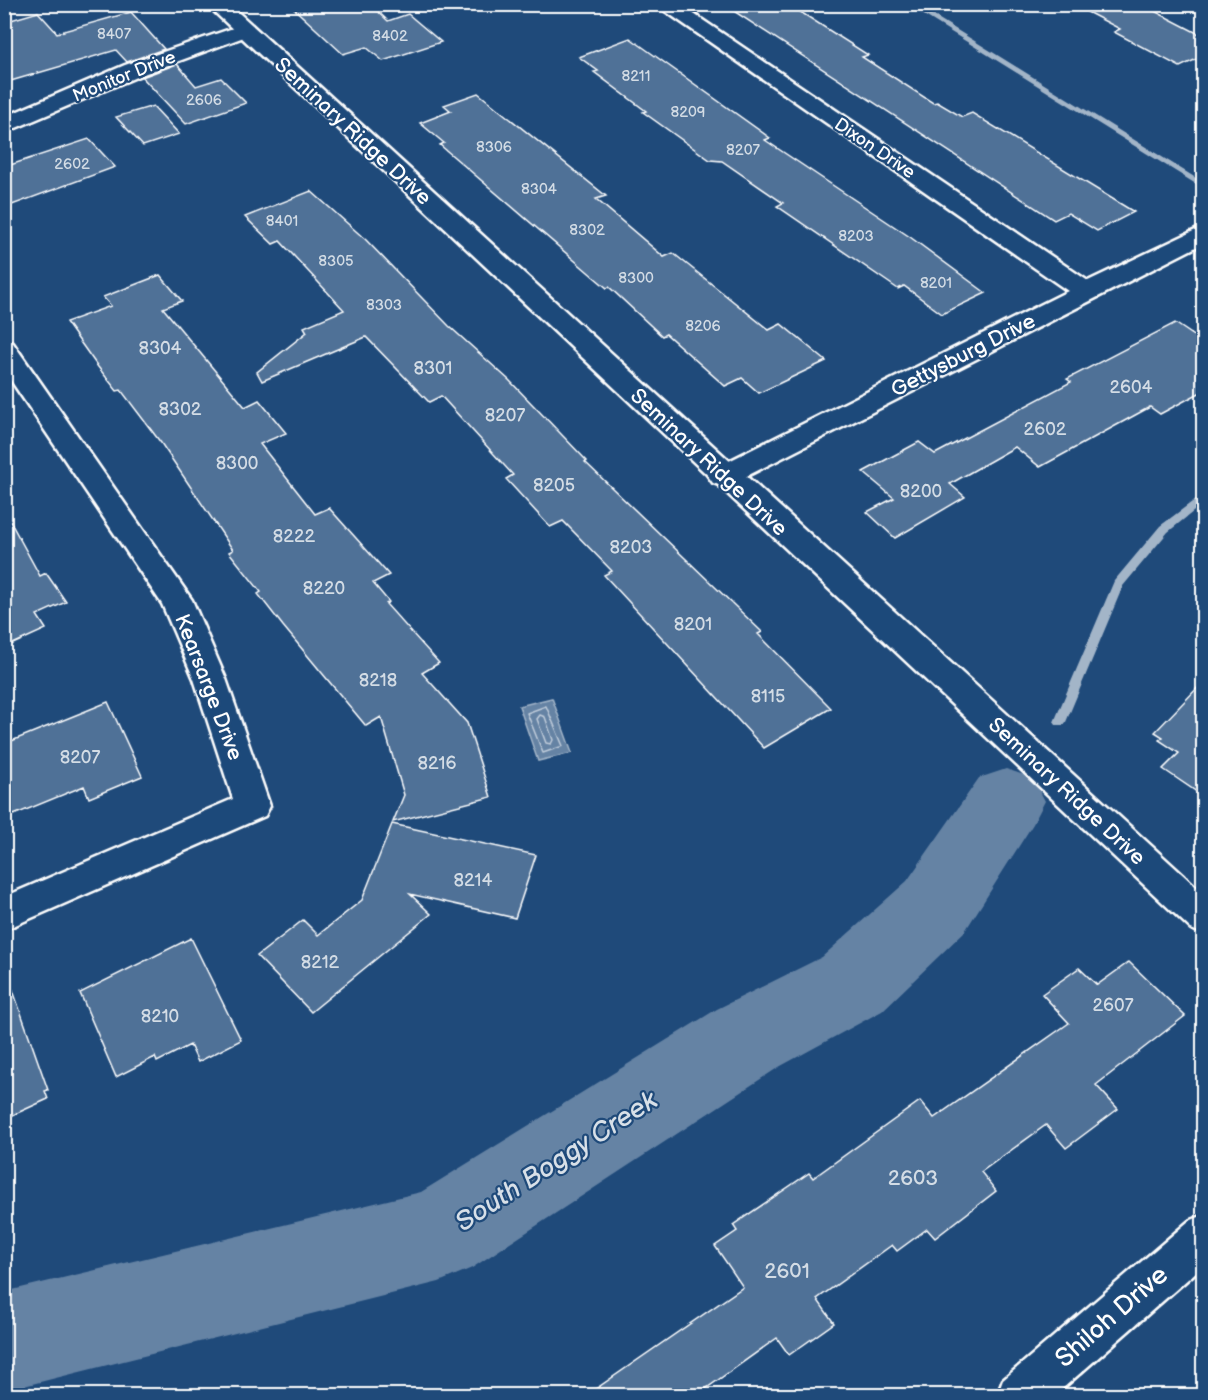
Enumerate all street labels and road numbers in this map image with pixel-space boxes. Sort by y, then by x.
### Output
street label: Monitor Drive [70,46,179,107]
street label: Seminary Ridge Drive [269,52,436,210]
street label: Dixon Drive [830,114,919,183]
street label: Gettysburg Drive [887,308,1039,403]
street label: Seminary Ridge Drive [625,383,792,541]
street label: Kearsarge Drive [169,611,248,764]
street label: Seminary Ridge Drive [983,712,1150,870]
street label: Shiloh Drive [1049,1260,1175,1374]

